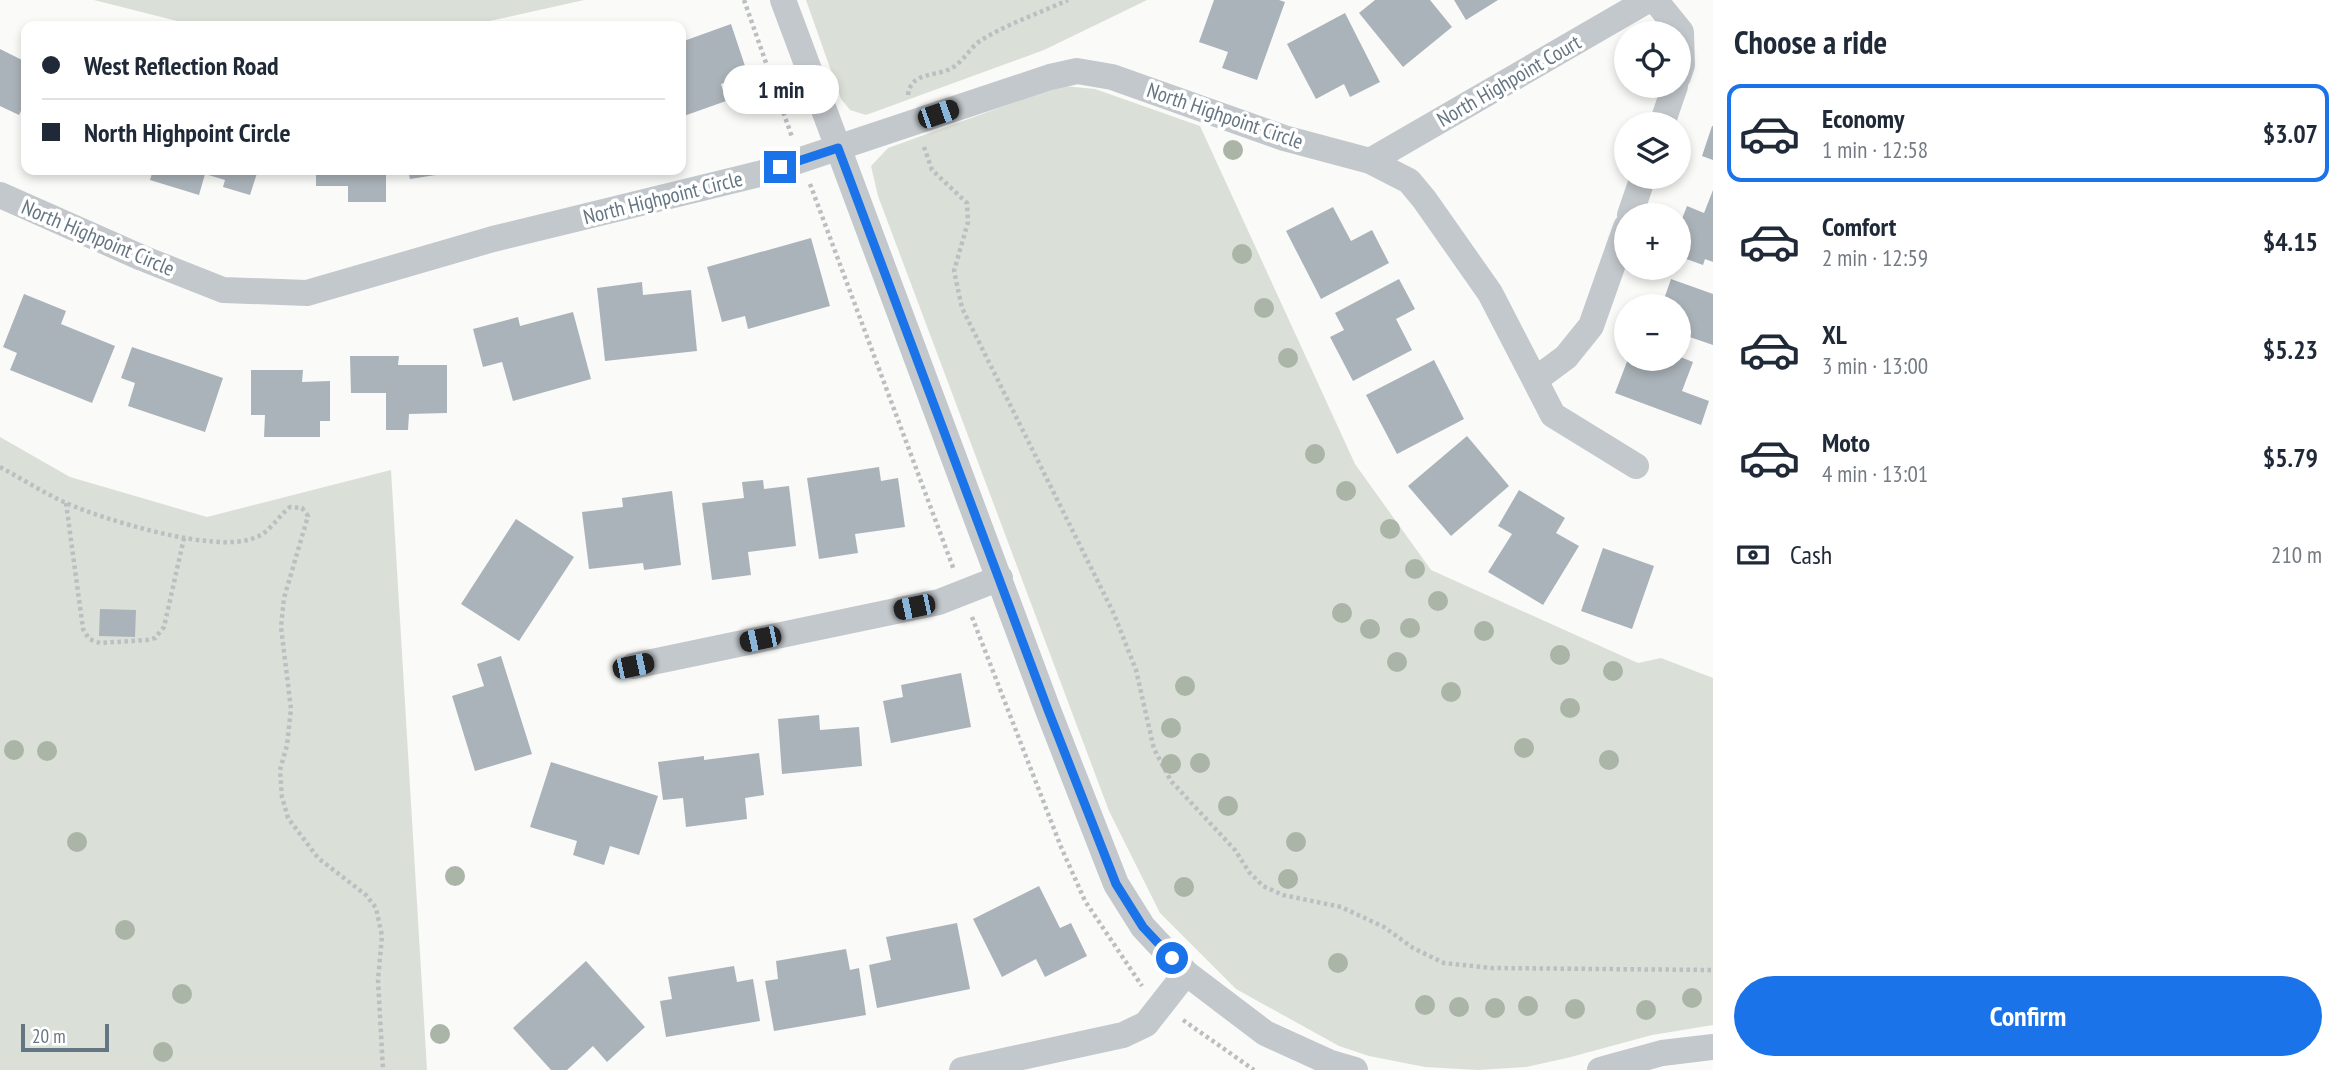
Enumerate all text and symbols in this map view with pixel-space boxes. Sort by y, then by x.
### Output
map controls [1614,21,1691,371]
button: locate [1614,21,1691,98]
text: Choose a ride [1734,21,1887,63]
street label: North Highpoint Court [1432,28,1586,133]
text: West Reflection Road [84,49,279,82]
callout: 1 min [722,66,838,114]
text: 1 min [758,75,804,104]
street label: North Highpoint Circle [1144,76,1307,155]
car [915,97,962,131]
icon: car [1738,102,1801,165]
text: Economy [1822,102,1904,135]
button: layers [1614,112,1691,189]
text: North Highpoint Circle [84,116,291,149]
text: $3.07 [2263,117,2318,150]
text: 1 min · 12:58 [1822,135,1928,164]
route end [764,151,796,183]
street label: North Highpoint Circle [580,165,745,230]
street label: North Highpoint Circle [18,193,179,282]
button: + [1614,203,1691,280]
icon: car [1738,210,1801,273]
text: Comfort [1822,210,1896,243]
text: $4.15 [2263,225,2318,258]
text: 2 min · 12:59 [1822,243,1928,272]
button: − [1614,294,1691,371]
icon: car [1738,318,1801,381]
text: XL [1822,318,1847,351]
text: $5.23 [2263,333,2318,366]
text: 3 min · 13:00 [1822,351,1928,380]
icon: car [1738,426,1801,489]
text: Moto [1822,426,1870,459]
text: $5.79 [2263,441,2318,474]
text: 4 min · 13:01 [1822,459,1928,488]
icon: cash [1734,536,1772,574]
text: Cash [1790,538,1832,571]
text: 210 m [2271,540,2322,569]
car [892,592,937,622]
car [738,624,783,654]
car [611,651,656,681]
route start [1156,942,1188,974]
button: Confirm [1734,976,2322,1056]
scale bar [21,1021,108,1053]
text: 20 m [32,1024,66,1048]

